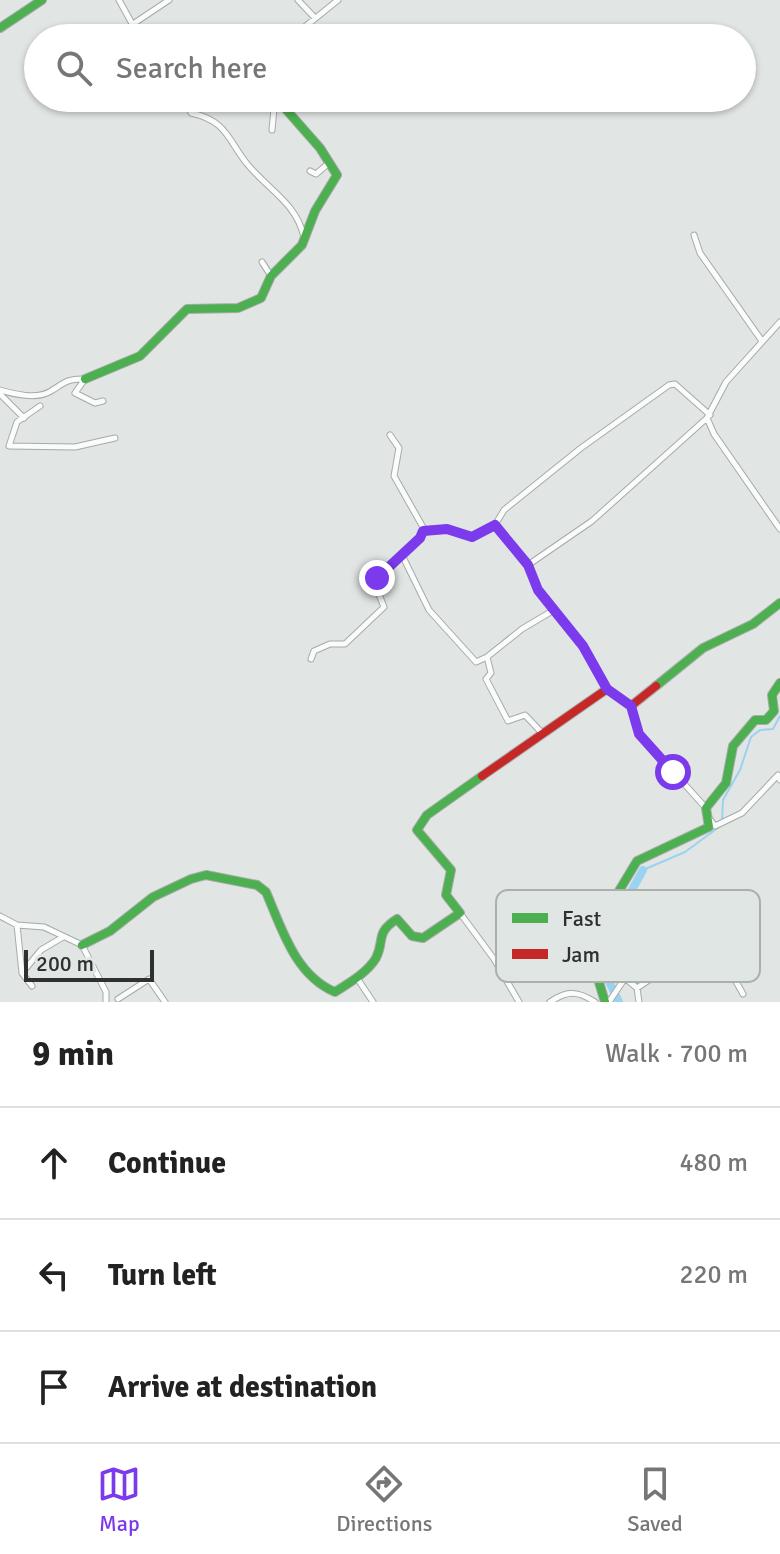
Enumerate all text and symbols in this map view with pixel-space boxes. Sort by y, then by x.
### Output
search box [24,24,756,112]
icon: search [52,46,96,90]
text: Search here [116,50,267,87]
route end [359,560,395,596]
route start [655,754,691,790]
legend [496,890,760,982]
text: Fast [562,905,602,932]
text: Jam [562,941,600,968]
scale bar [24,946,154,982]
text: 200 m [36,950,94,977]
text: 9 min [32,1033,114,1075]
text: Walk · 700 m [605,1038,748,1070]
icon: ahead [32,1141,76,1185]
text: Continue [108,1145,226,1182]
text: 480 m [679,1147,748,1179]
icon: left [32,1253,76,1297]
text: Turn left [108,1257,217,1294]
text: 220 m [679,1259,748,1291]
icon: arrive [32,1365,76,1409]
text: Arrive at destination [108,1369,377,1406]
tab: Map [97,1462,141,1537]
tab: Directions [336,1462,432,1537]
tab: Saved [627,1462,683,1537]

